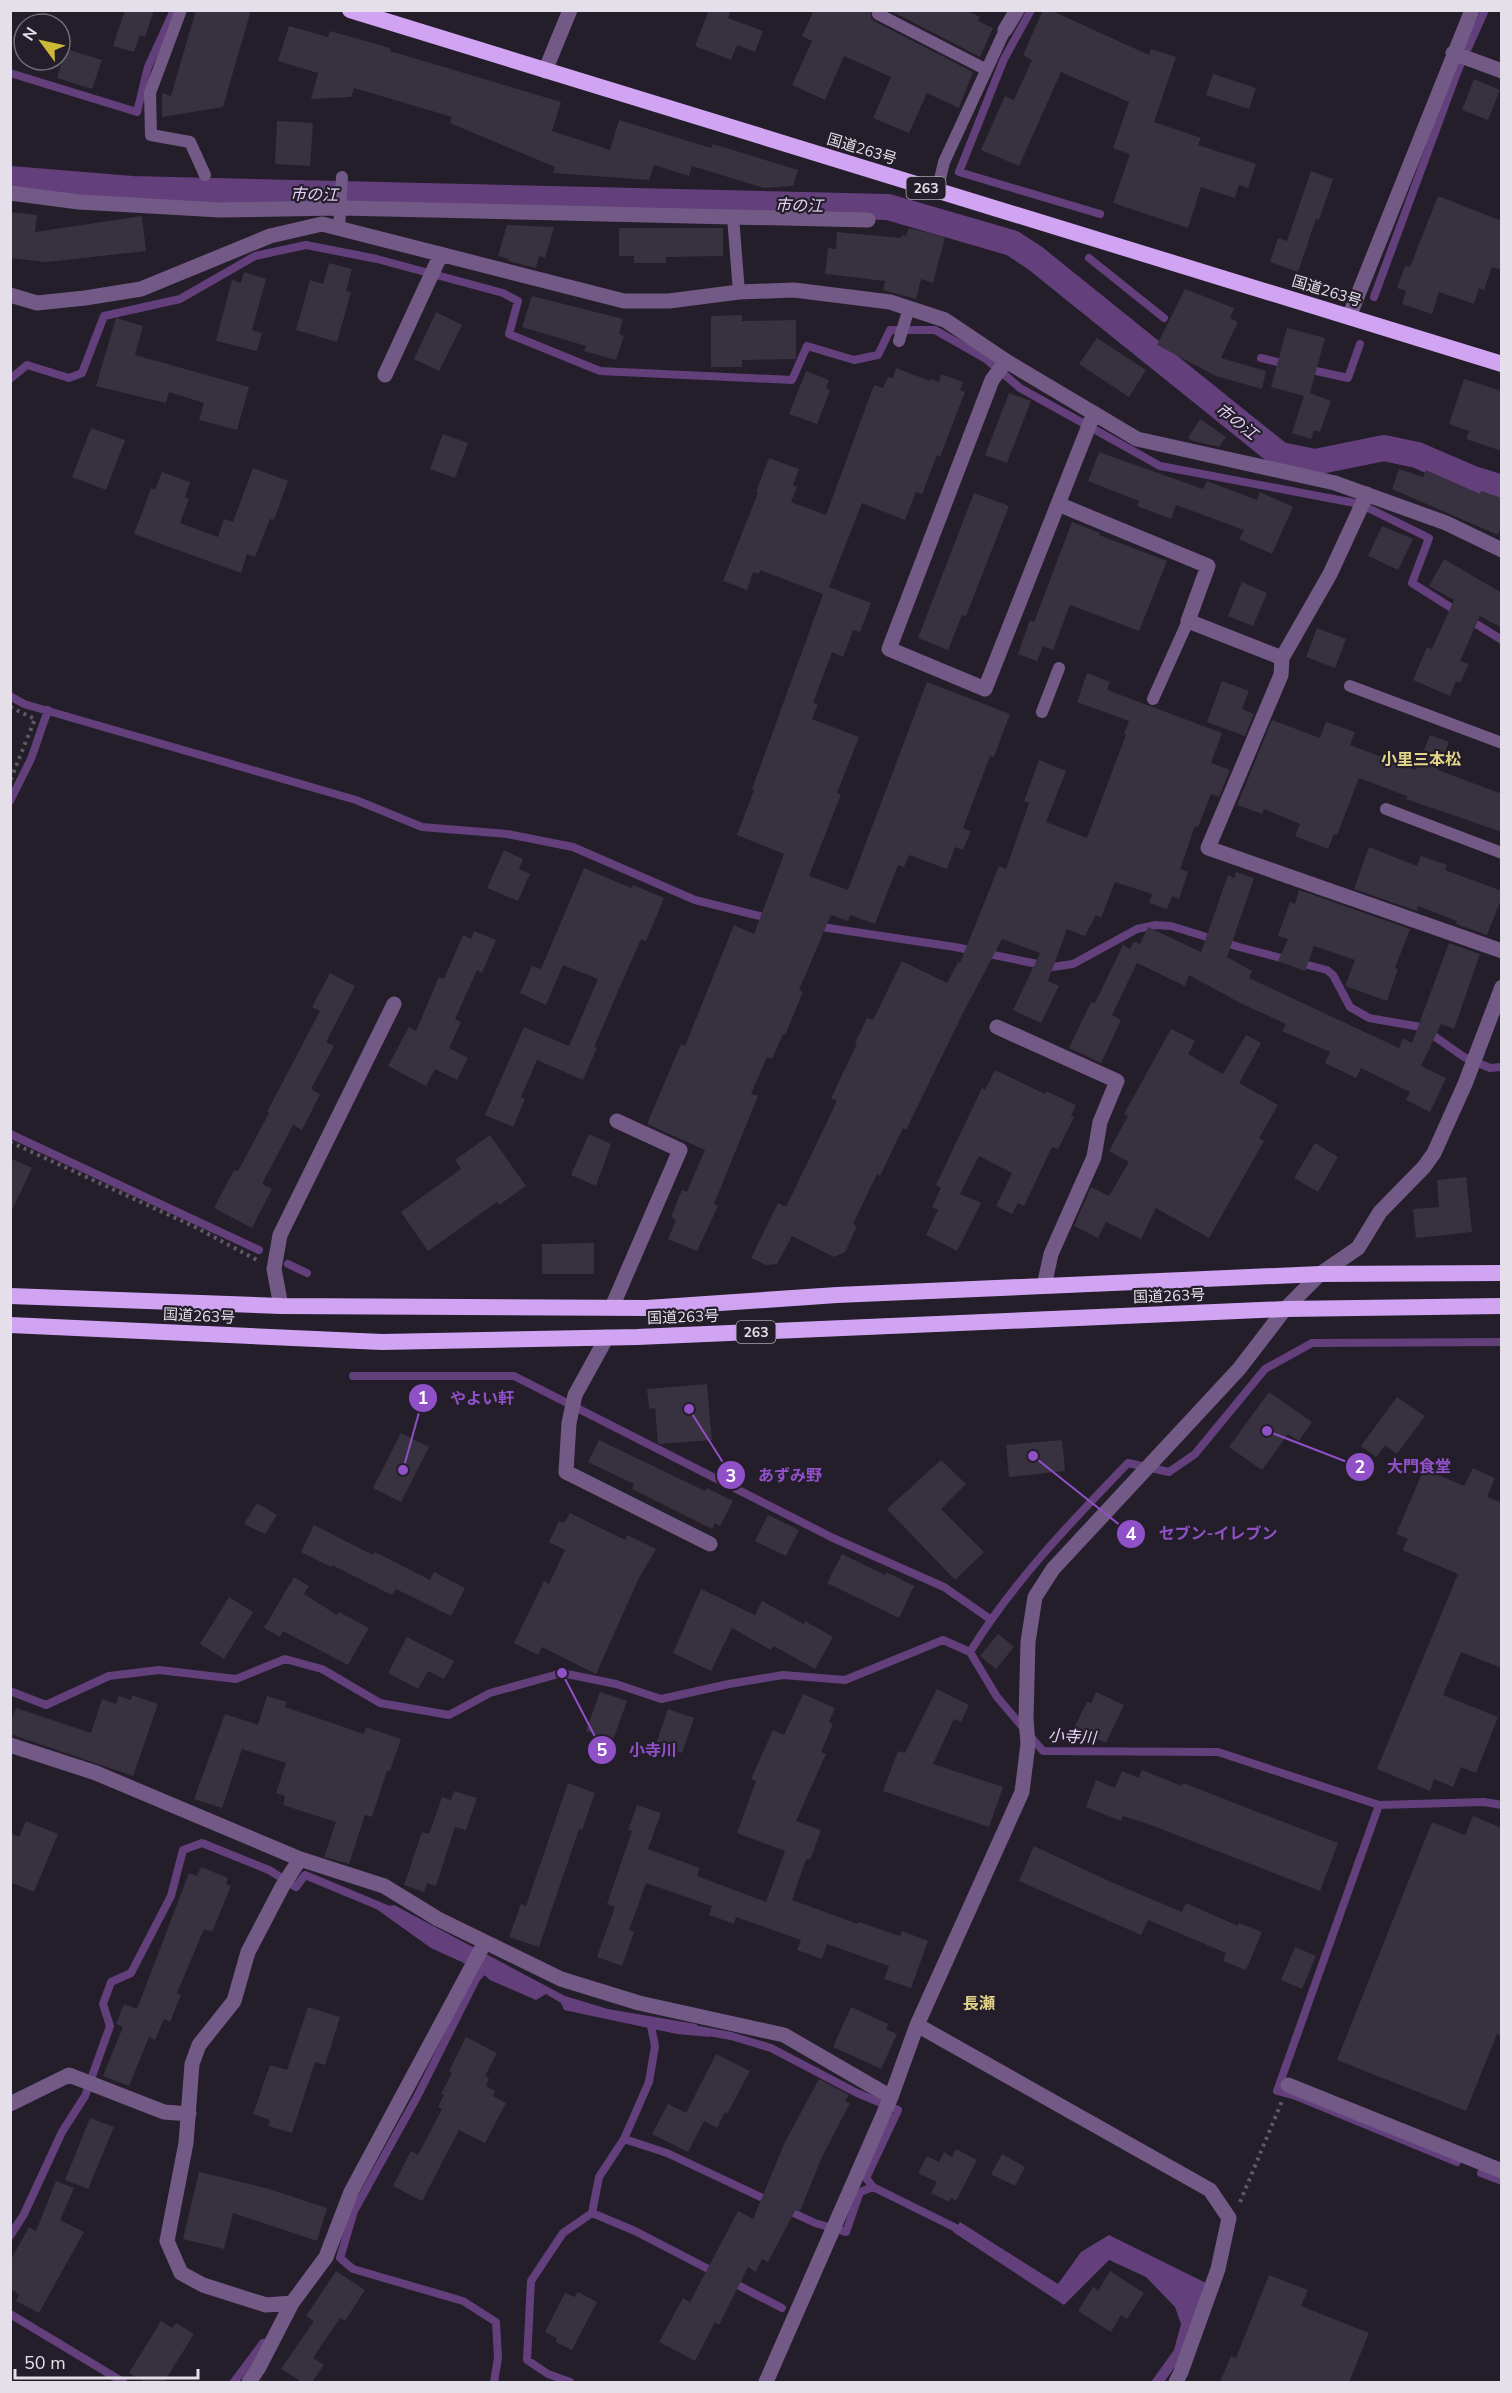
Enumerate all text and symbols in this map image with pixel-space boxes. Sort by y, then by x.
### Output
north arrow [12,12,72,72]
text: N [18,23,43,45]
street label: 国道263号 [825,129,899,169]
road number: 263 [906,177,946,199]
water label: 市の江 [290,184,340,206]
water label: 市の江 [775,195,825,217]
street label: 国道263号 [1290,271,1364,311]
water label: 市の江 [1211,398,1264,446]
district label: 小里三本松 [1381,749,1461,771]
street label: 国道263号 [1133,1285,1205,1307]
street label: 国道263号 [163,1304,235,1328]
street label: 国道263号 [647,1306,719,1328]
road number: 263 [736,1321,776,1343]
callout: やよい軒 [408,1381,526,1415]
text: 1 [418,1386,428,1410]
text: やよい軒 [450,1388,514,1410]
callout: 大門食堂 [1345,1450,1463,1484]
text: 2 [1355,1455,1365,1479]
text: 大門食堂 [1387,1456,1451,1478]
callout: あずみ野 [716,1458,834,1492]
text: 3 [726,1464,736,1488]
text: あずみ野 [758,1465,822,1487]
callout: セブン-イレブン [1116,1517,1289,1551]
text: 4 [1126,1522,1137,1546]
text: セブン-イレブン [1159,1523,1277,1545]
water label: 小寺川 [1047,1725,1098,1749]
callout: 小寺川 [587,1733,689,1767]
text: 5 [597,1738,608,1762]
text: 小寺川 [629,1740,677,1762]
district label: 長瀬 [963,1993,995,2015]
scale bar [15,2342,198,2380]
text: 50 m [24,2351,66,2375]

